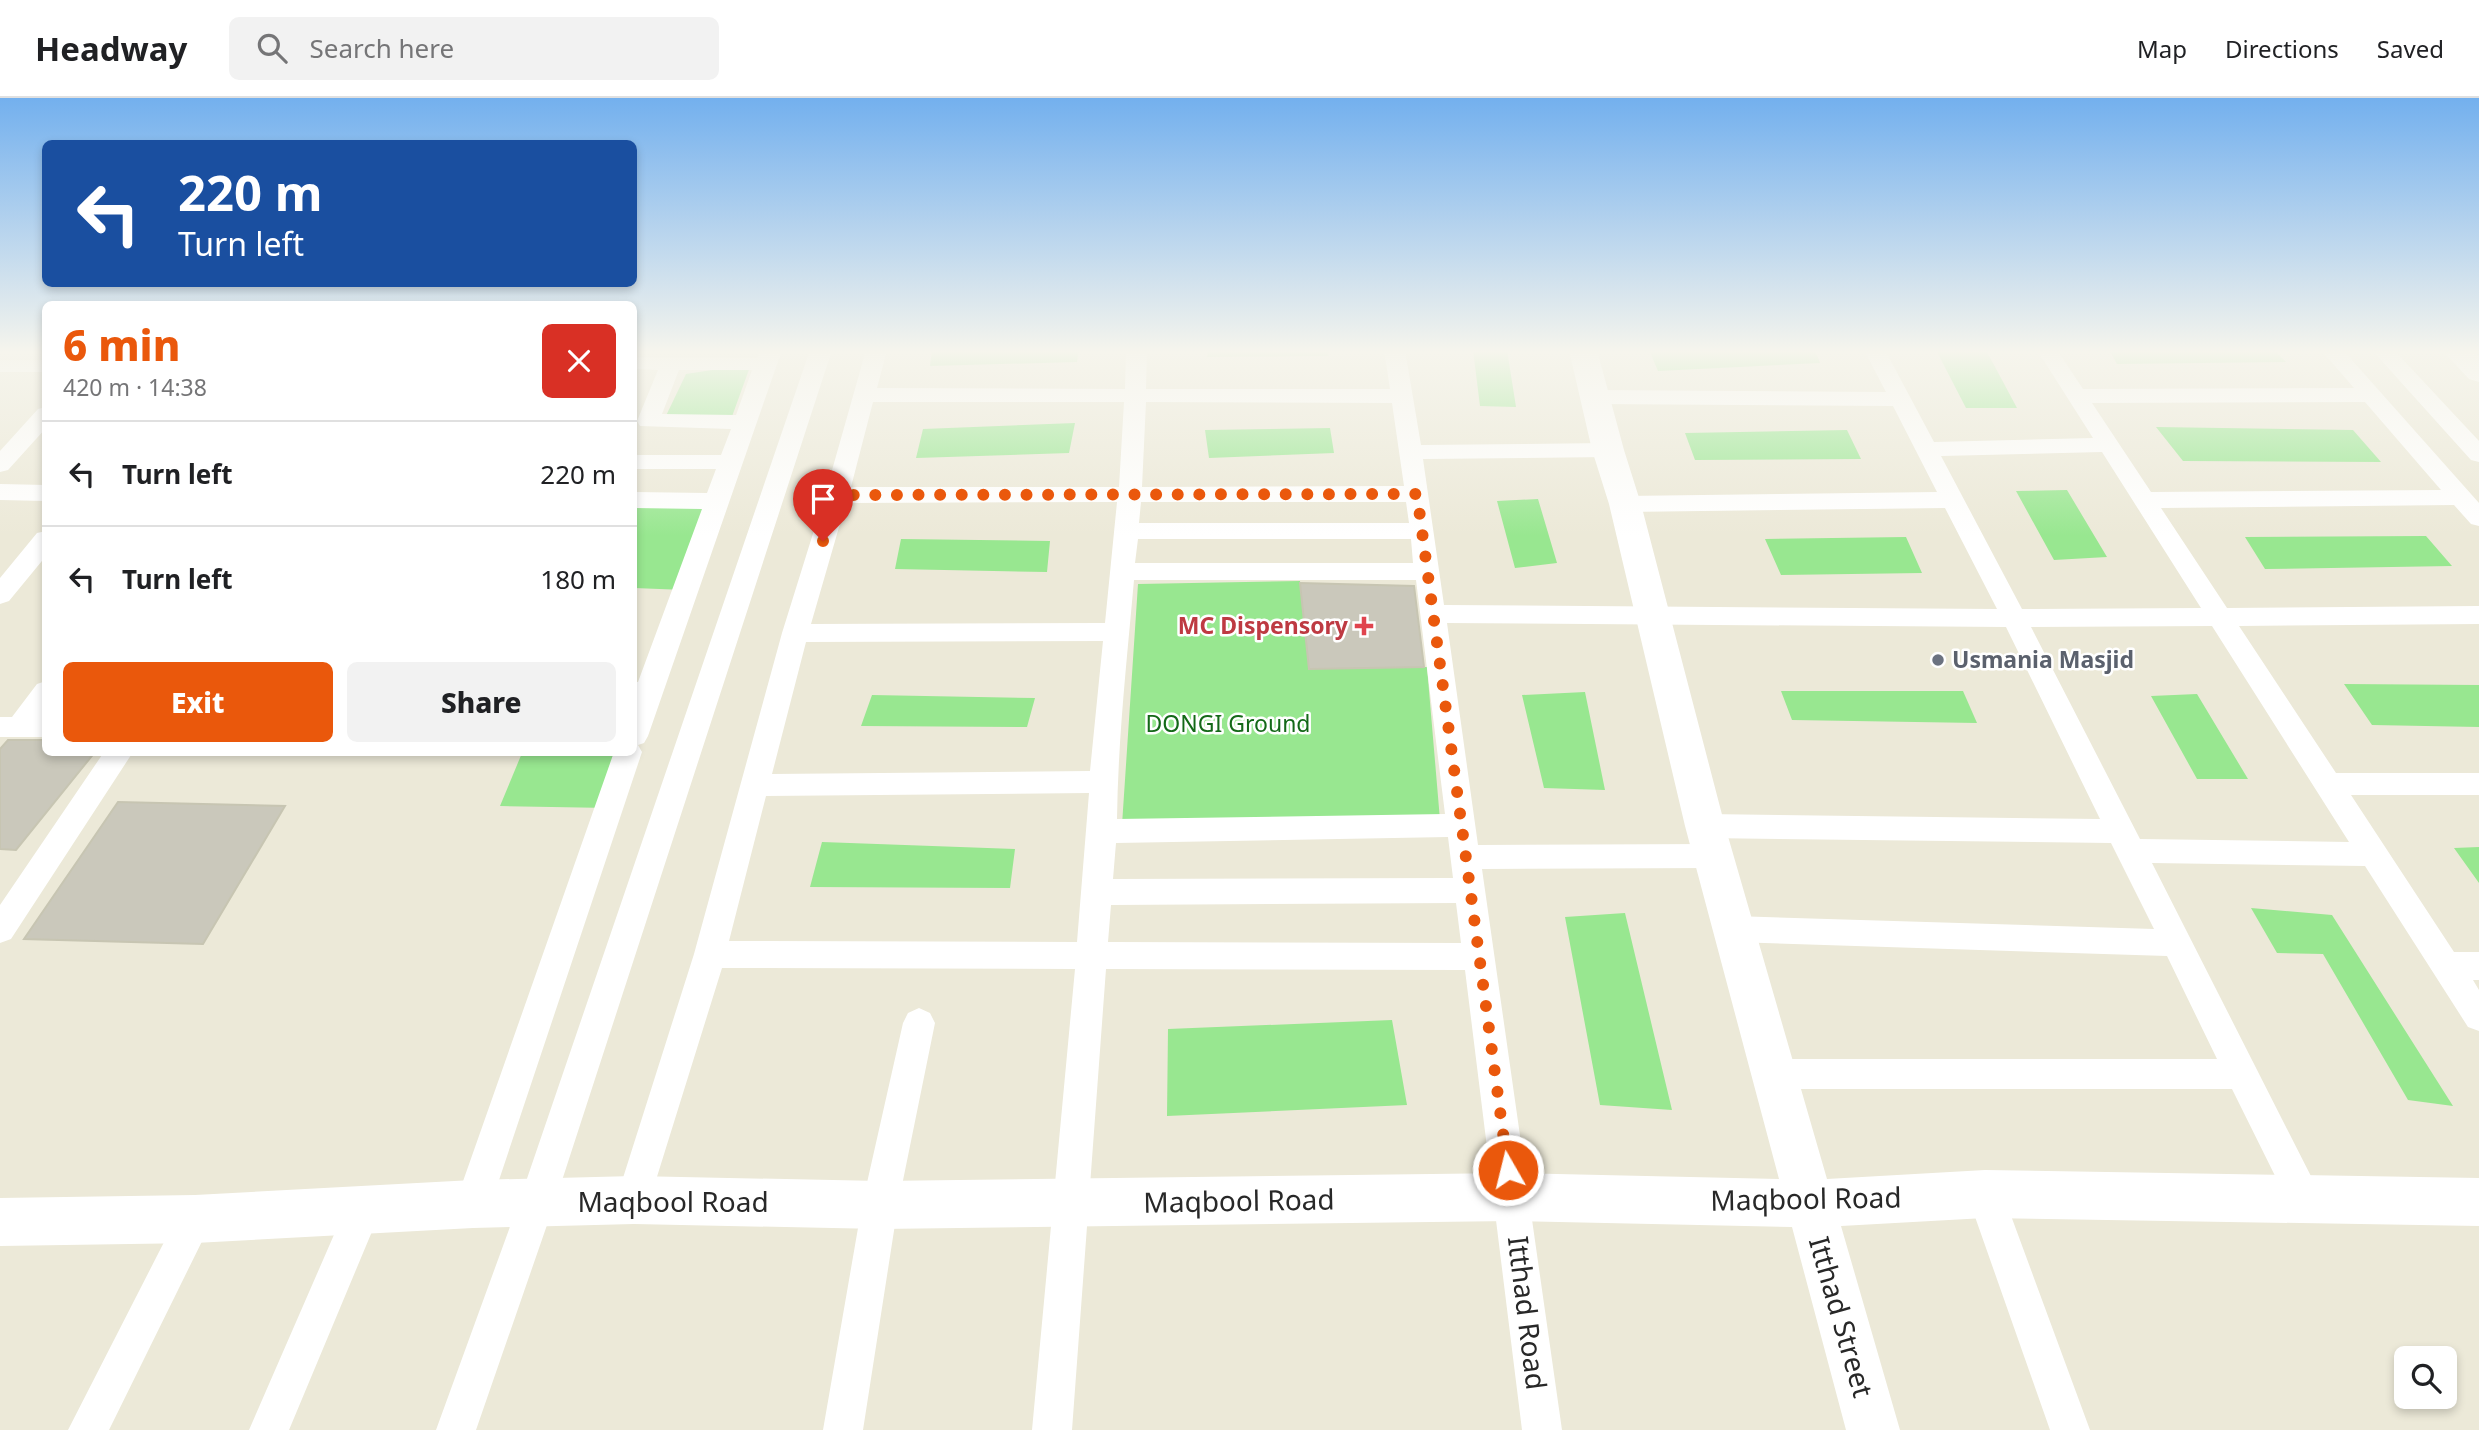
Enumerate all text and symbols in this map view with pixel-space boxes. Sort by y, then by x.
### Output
search box [229,17,719,80]
text: Headway [35,26,187,71]
icon: search [253,29,291,67]
text: Search here [309,30,454,66]
text: Map [2137,32,2187,65]
text: Directions [2225,32,2339,65]
text: Saved [2377,32,2444,65]
text: 220 m [178,159,323,225]
icon: left [63,168,154,259]
text: Turn left [178,222,304,265]
text: 6 min [63,316,180,373]
button: close [542,324,616,398]
text: 420 m · 14:38 [63,371,207,403]
icon: left [63,455,101,493]
text: Turn left [122,456,233,492]
text: 220 m [540,456,616,492]
pin [793,469,853,541]
icon: arrive [804,480,842,518]
icon: left [63,560,101,598]
text: Turn left [122,561,233,597]
text: 180 m [540,561,616,597]
place label: MC Dispensory [1178,609,1349,641]
marker: MC Dispensory [1354,616,1374,636]
place label: Usmania Masjid [1952,643,2134,675]
marker: Usmania Masjid [1930,652,1946,668]
button: Exit [63,662,333,742]
button: Share [347,662,616,742]
park label: DONGI Ground [1145,707,1311,739]
position arrow [1471,1133,1545,1207]
street label: Maqbool Road [1710,1177,1902,1219]
street label: Maqbool Road [1143,1179,1335,1221]
street label: Maqbool Road [577,1182,769,1220]
street label: Itthad Street [1801,1232,1883,1401]
street label: Itthad Road [1500,1234,1556,1392]
map controls [2394,1346,2457,1409]
button: search [2394,1346,2457,1409]

